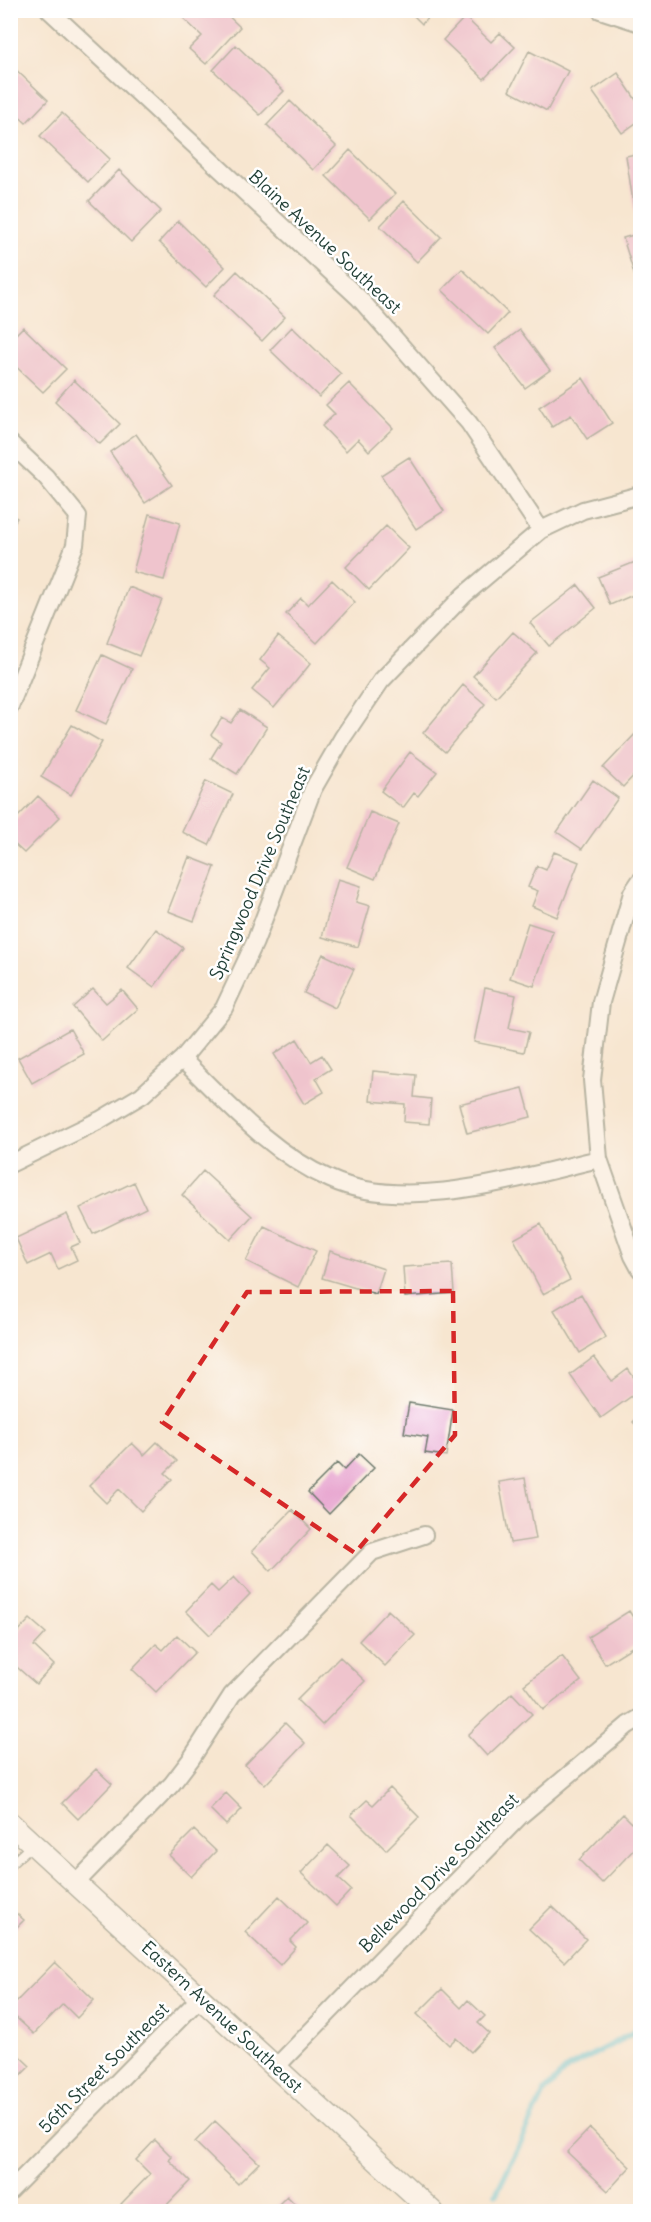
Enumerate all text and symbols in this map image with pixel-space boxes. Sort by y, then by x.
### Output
street label: Blaine Avenue Southeast [244,165,406,318]
street label: Springwood Drive Southeast [204,763,315,983]
street label: Bellewood Drive Southeast [354,1788,523,1957]
street label: Eastern Avenue Southeast [137,1936,308,2097]
street label: 56th Street Southeast [34,1998,174,2138]

